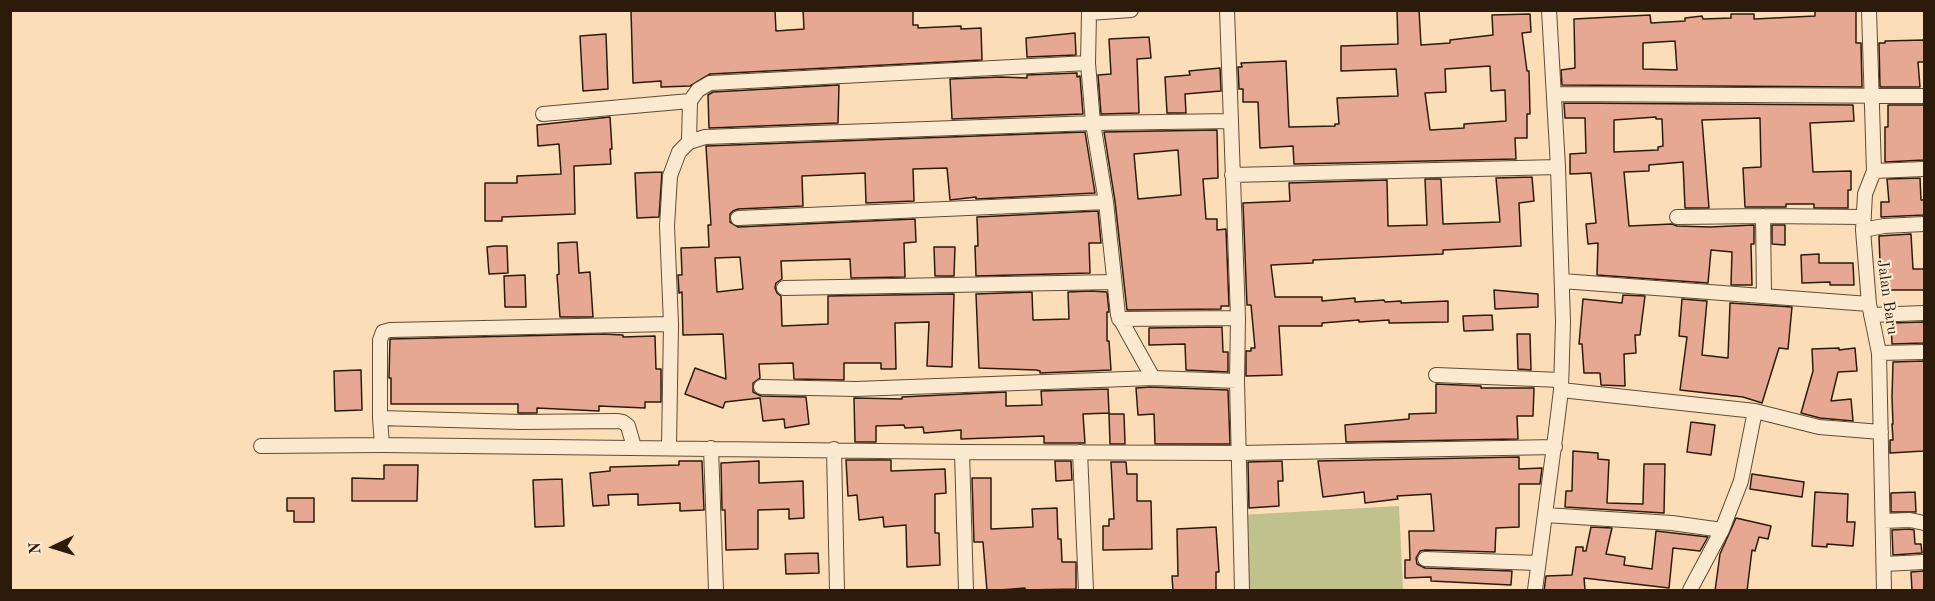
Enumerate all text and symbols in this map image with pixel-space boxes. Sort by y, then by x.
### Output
street label: Jalan Baru [1872,258,1902,336]
north arrow [24,517,84,577]
text: N [28,542,44,555]

